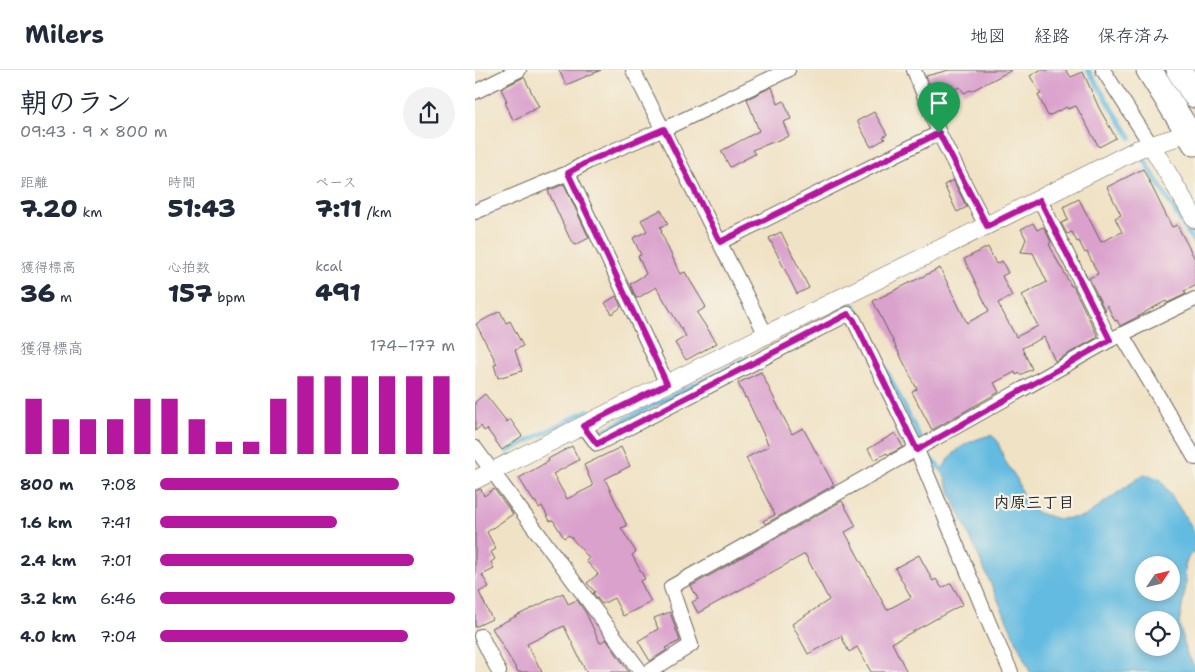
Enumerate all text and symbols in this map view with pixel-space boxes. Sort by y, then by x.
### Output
text: Milers [25,19,104,51]
text: 地図 [970,24,1006,48]
text: 経路 [1034,24,1070,48]
text: 保存済み [1098,24,1170,48]
pin [918,82,960,133]
text: 朝のラン [20,83,132,121]
button: share [403,87,455,139]
icon: arrive [925,89,953,117]
text: 09:43 · 9 × 800 m [20,121,167,142]
text: 距離 [20,173,48,191]
text: 時間 [168,173,196,191]
text: ペース [315,173,357,191]
text: 7.20 [20,191,78,225]
text: 51:43 [168,191,235,225]
text: 7:11 [315,191,362,225]
text: km [78,203,102,221]
text: /km [362,203,392,221]
text: kcal [315,257,343,275]
text: 獲得標高 [20,258,76,276]
text: 心拍数 [168,258,210,276]
text: 491 [315,275,361,309]
text: 36 [20,276,55,310]
text: 157 [168,276,212,310]
text: m [55,288,72,306]
text: bpm [212,288,245,306]
text: 174–177 m [370,335,455,356]
text: 獲得標高 [20,338,84,359]
text: 800 m [20,474,74,495]
text: 7:08 [100,474,137,495]
district label: 内原三丁目 [994,492,1074,513]
text: 1.6 km [20,512,72,533]
text: 7:41 [100,512,131,533]
text: 2.4 km [20,550,76,571]
text: 7:01 [100,550,132,571]
north arrow [1135,556,1180,601]
map controls [1135,556,1180,656]
text: 3.2 km [20,588,77,609]
text: 6:46 [100,588,136,609]
button: locate [1135,611,1180,656]
text: 4.0 km [20,626,76,647]
text: 7:04 [100,626,136,647]

